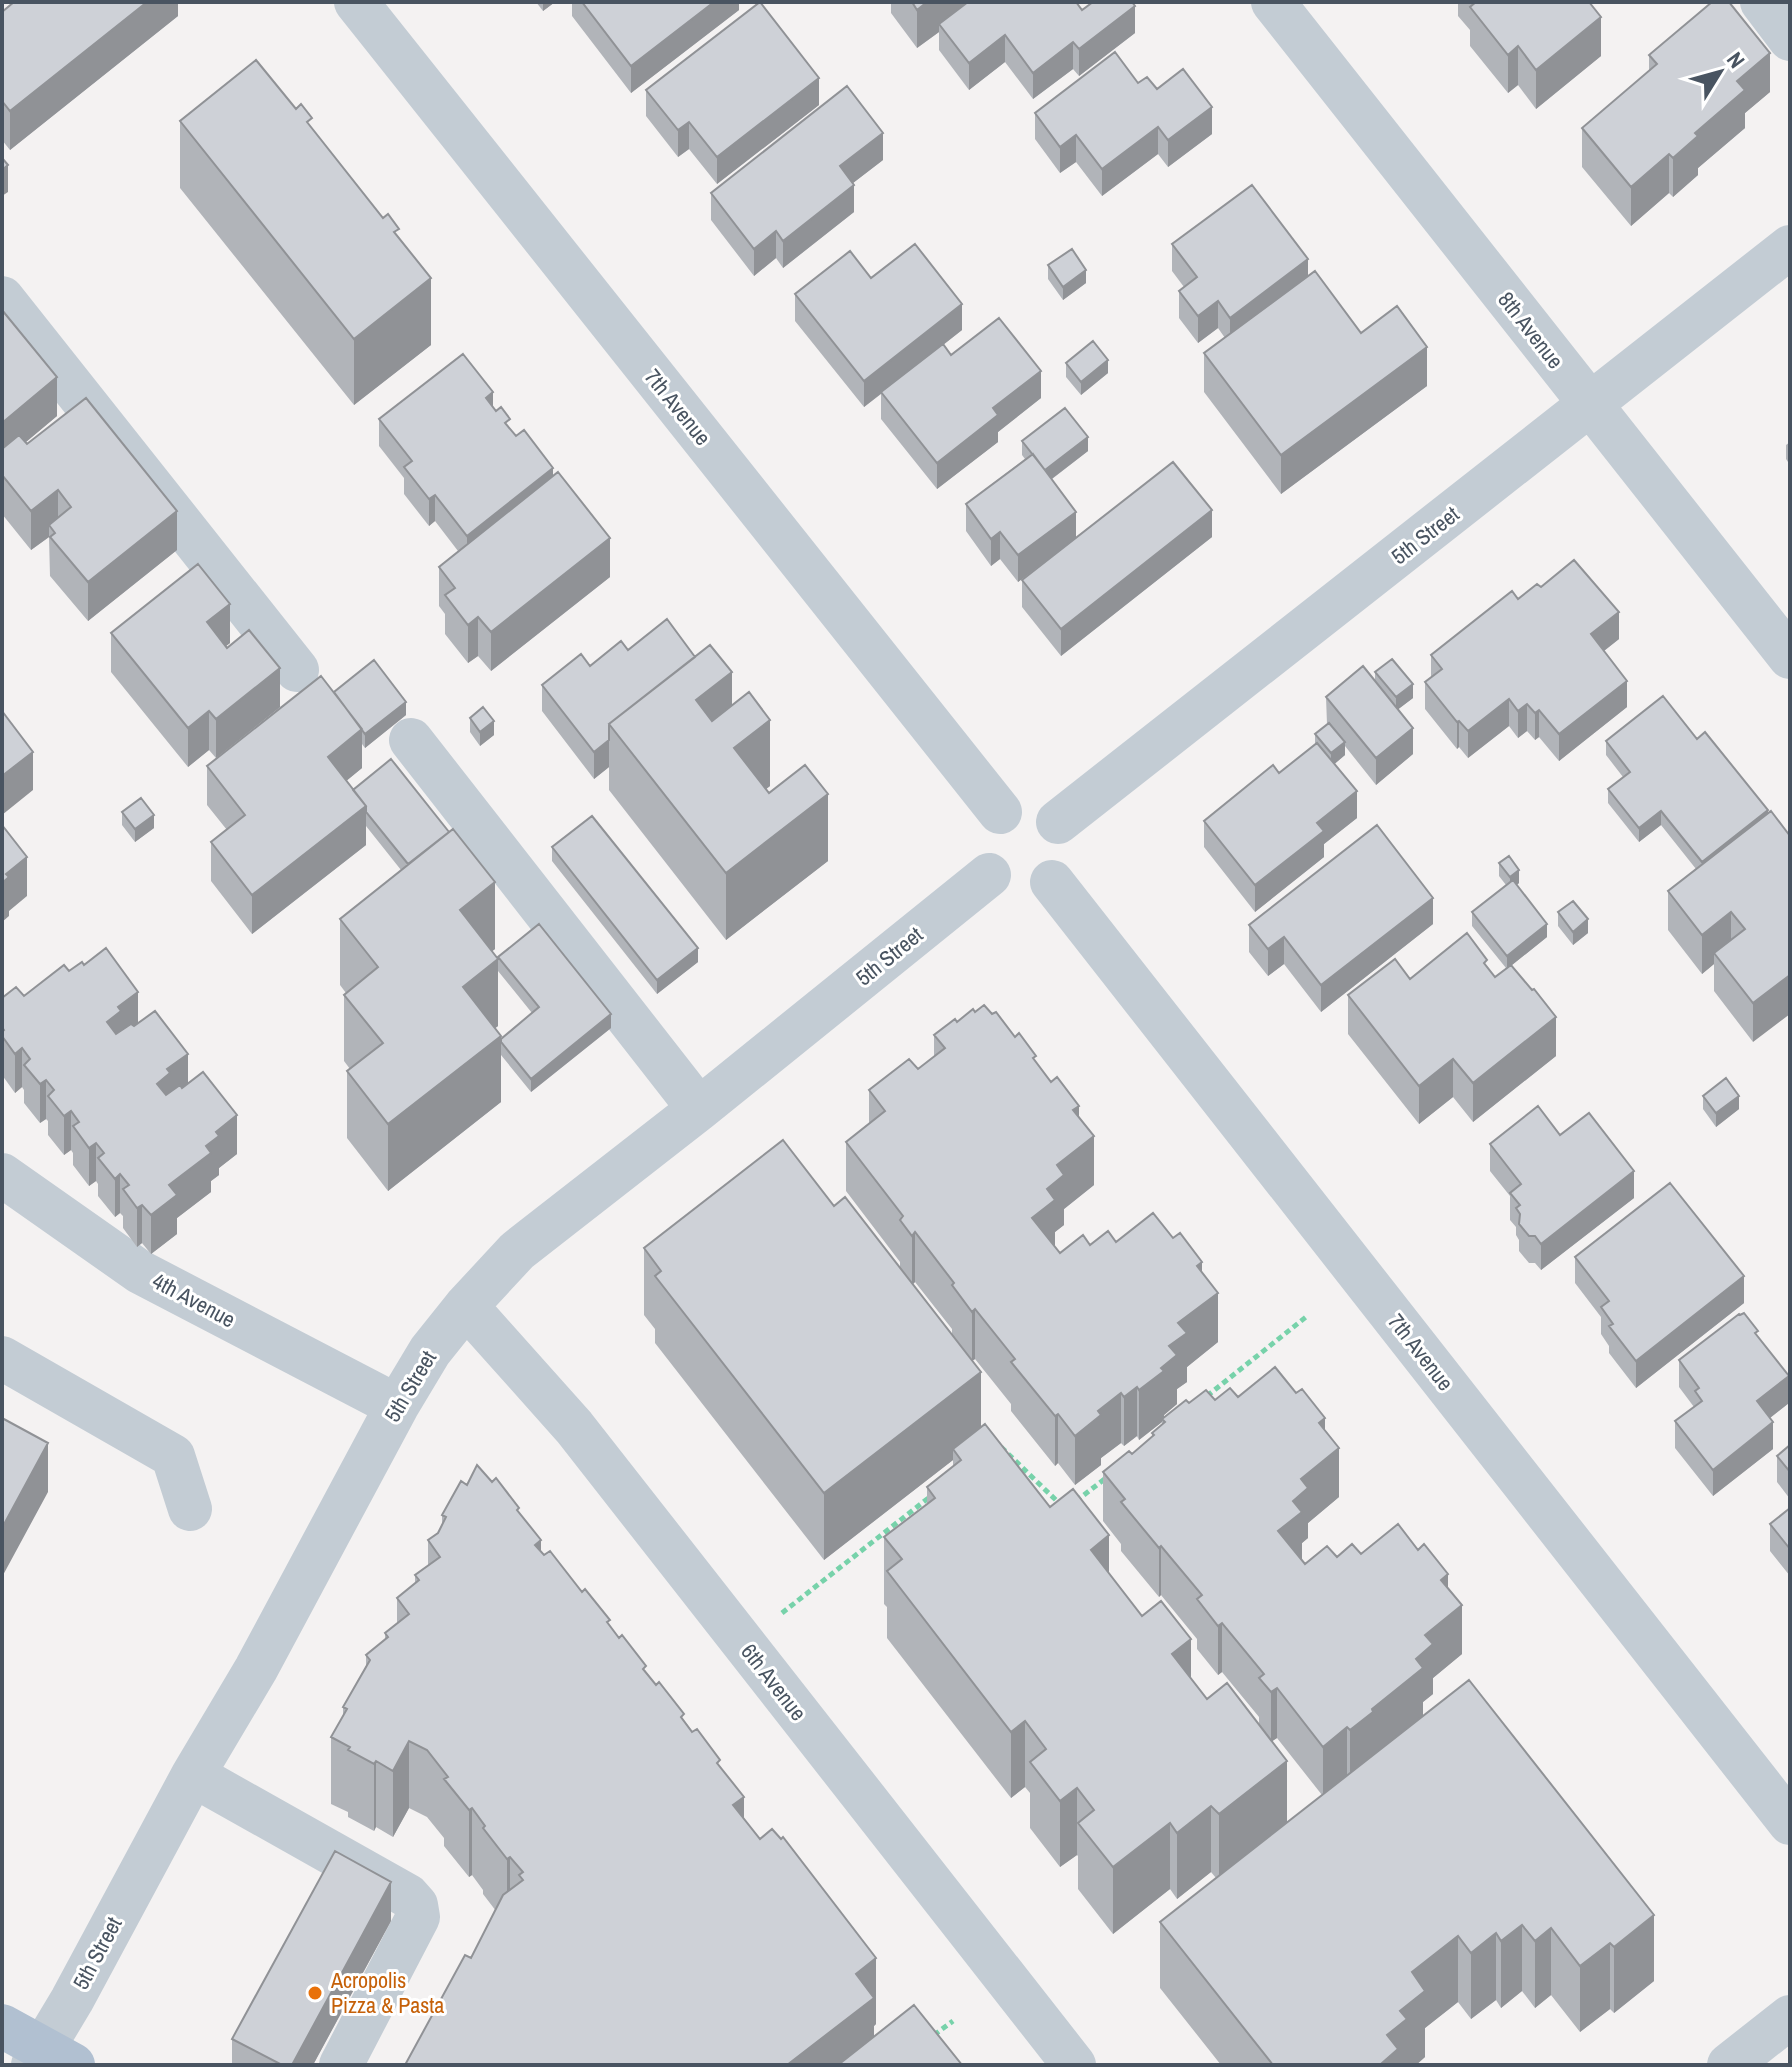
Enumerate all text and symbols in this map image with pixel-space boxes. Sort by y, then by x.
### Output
north arrow [1680,32,1760,112]
text: N [1720,46,1752,74]
street label: 8th Avenue [1491,285,1571,375]
street label: 7th Avenue [638,363,718,451]
street label: 5th Street [1385,499,1465,571]
street label: 5th Street [849,920,929,992]
street label: 4th Avenue [147,1266,241,1334]
street label: 7th Avenue [1381,1307,1461,1397]
street label: 5th Street [377,1345,443,1427]
street label: 6th Avenue [734,1637,814,1727]
street label: 5th Street [65,1911,129,1995]
place label: Acropolis Pizza & Pasta [330,1965,444,2020]
marker: Acropolis Pizza & Pasta [306,1984,324,2002]

